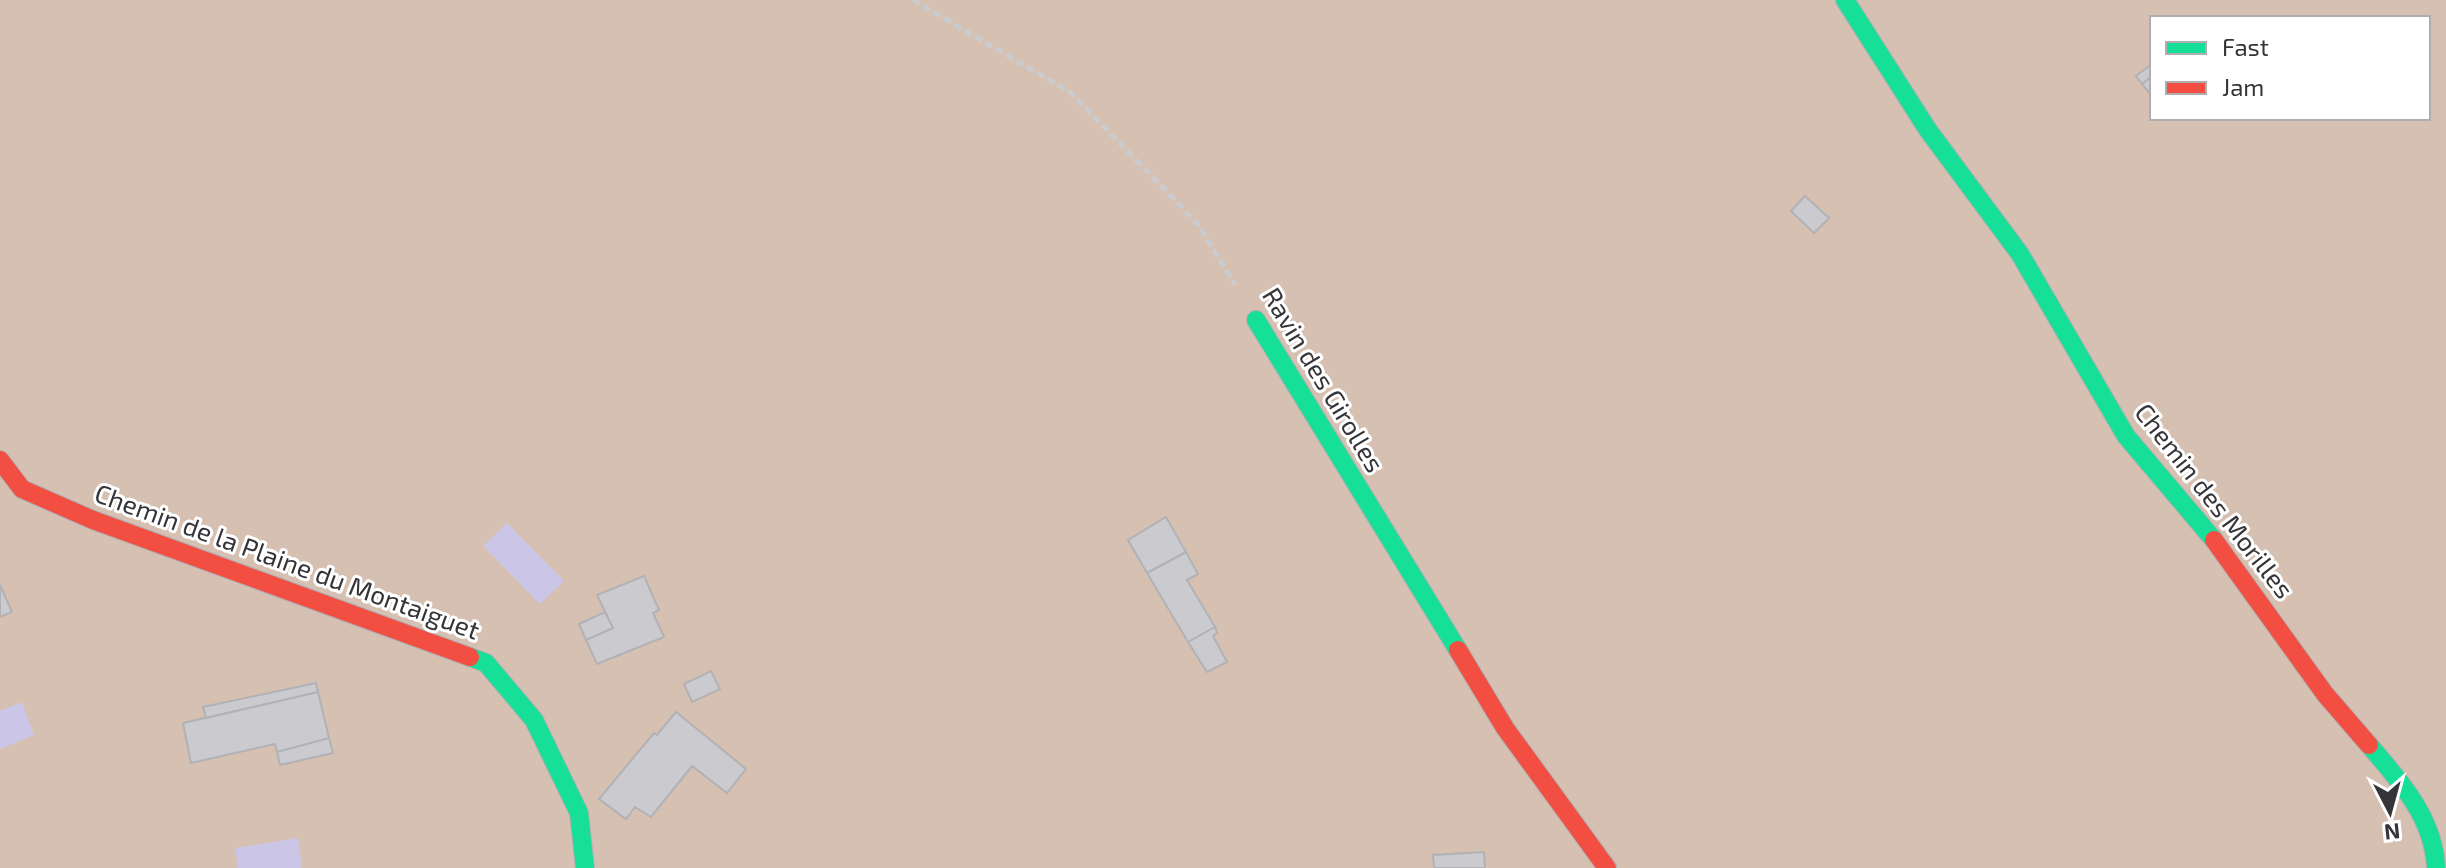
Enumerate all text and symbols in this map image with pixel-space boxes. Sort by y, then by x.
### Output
legend [2150,16,2430,120]
text: Fast [2222,32,2269,61]
text: Jam [2222,72,2264,101]
street label: Ravin des Girolles [1257,281,1392,477]
street label: Chemin des Morilles [2129,396,2301,604]
street label: Chemin de la Plaine du Montaiguet [91,476,484,645]
north arrow [2350,772,2430,852]
text: N [2383,819,2401,847]

